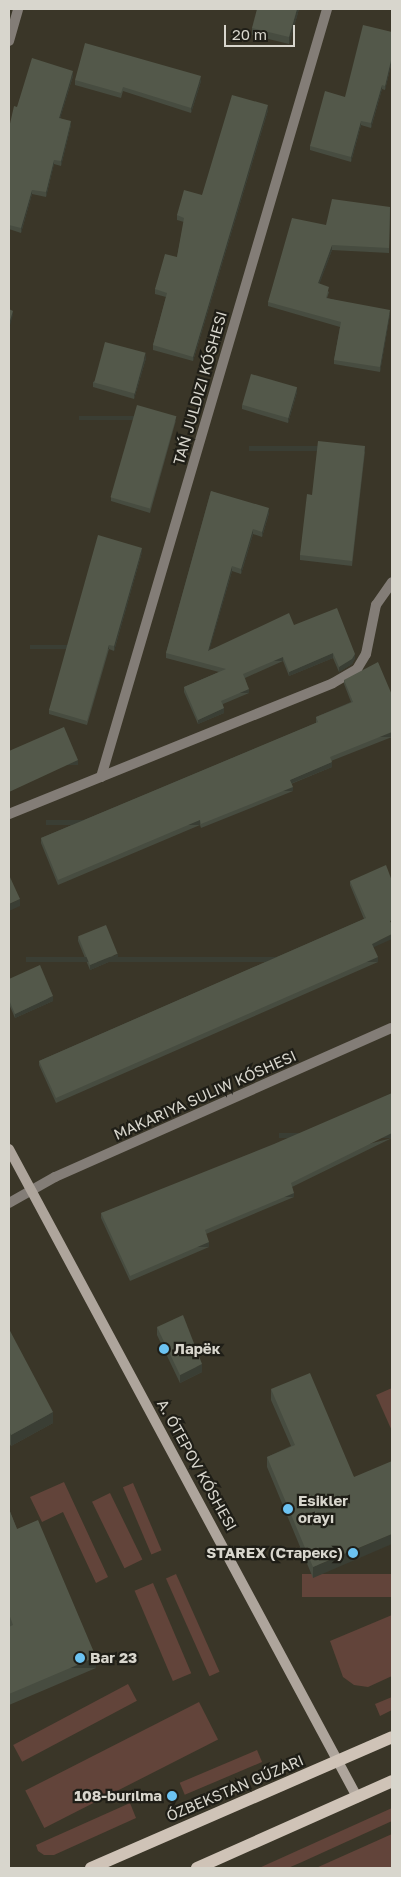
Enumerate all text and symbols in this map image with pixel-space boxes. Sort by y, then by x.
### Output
scale bar [226,15,297,47]
text: 20 m [232,25,267,43]
street label: TAŃ JULDIZI KÓSHESI [169,309,231,467]
street label: MAKARIYA SULIW KÓSHESI [111,1047,299,1143]
place label: Ларёк [174,1340,220,1358]
marker: Ларёк [158,1343,170,1355]
street label: A. ÓTEPOV KÓSHESI [153,1396,241,1534]
place label: Esikler orayı [298,1491,348,1526]
marker: Esikler orayı [282,1503,294,1515]
place label: STAREX (Старекс) [206,1544,343,1562]
marker: STAREX (Старекс) [347,1547,359,1559]
place label: Bar 23 [90,1649,137,1667]
marker: Bar 23 [74,1652,86,1664]
street label: ÓZBEKSTAN GÚZARI [164,1751,306,1825]
place label: 108-burılma [74,1787,162,1805]
marker: 108-burılma [166,1790,178,1802]

